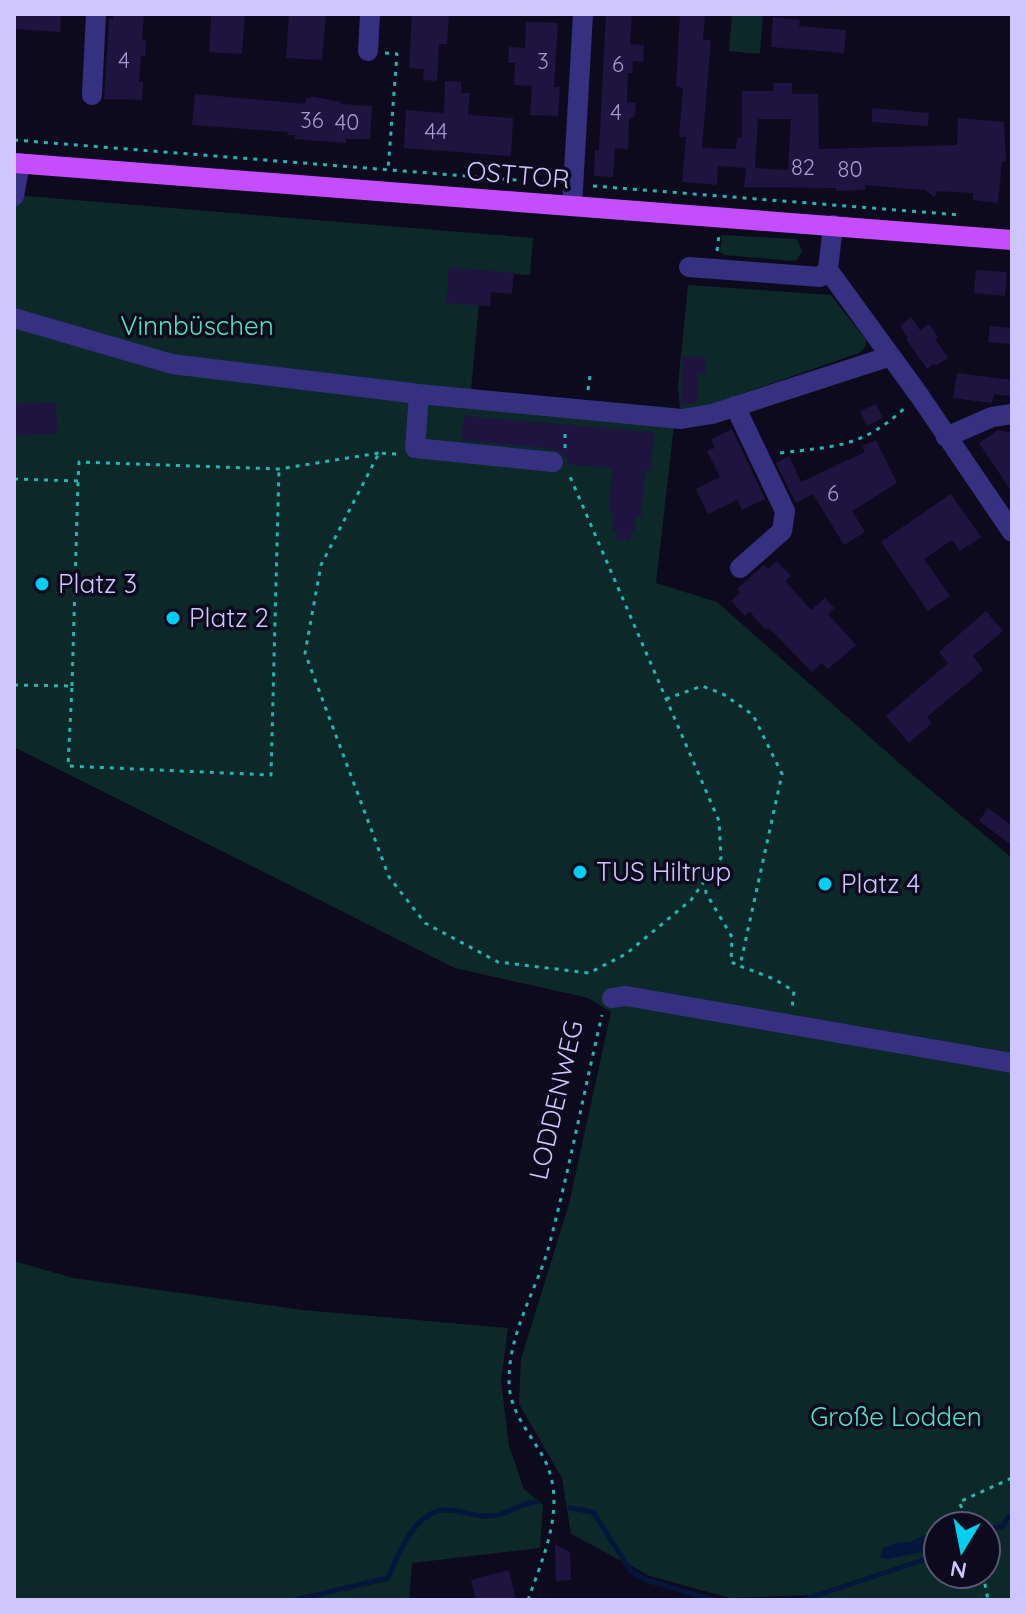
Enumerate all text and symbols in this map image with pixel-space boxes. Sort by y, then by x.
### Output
house number: 4 [118,46,130,74]
house number: 3 [537,47,549,75]
house number: 6 [612,50,624,78]
house number: 4 [610,98,622,126]
house number: 36 [300,106,324,134]
house number: 40 [335,108,359,136]
house number: 44 [424,117,448,145]
house number: 82 [791,153,815,181]
street label: OSTTOR [465,154,571,195]
house number: 80 [838,155,862,183]
park label: Vinnbüschen [120,309,274,342]
house number: 6 [827,479,839,507]
place label: Platz 3 [58,567,137,600]
marker: Platz 3 [33,575,51,593]
place label: Platz 2 [189,601,269,634]
marker: Platz 2 [164,609,182,627]
place label: TUS Hiltrup [596,855,731,888]
marker: TUS Hiltrup [571,863,589,881]
place label: Platz 4 [841,867,920,900]
marker: Platz 4 [816,875,834,893]
street label: LODDENWEG [521,1017,590,1183]
park label: Große Lodden [810,1400,982,1433]
north arrow [922,1510,1002,1590]
text: N [948,1555,969,1585]

